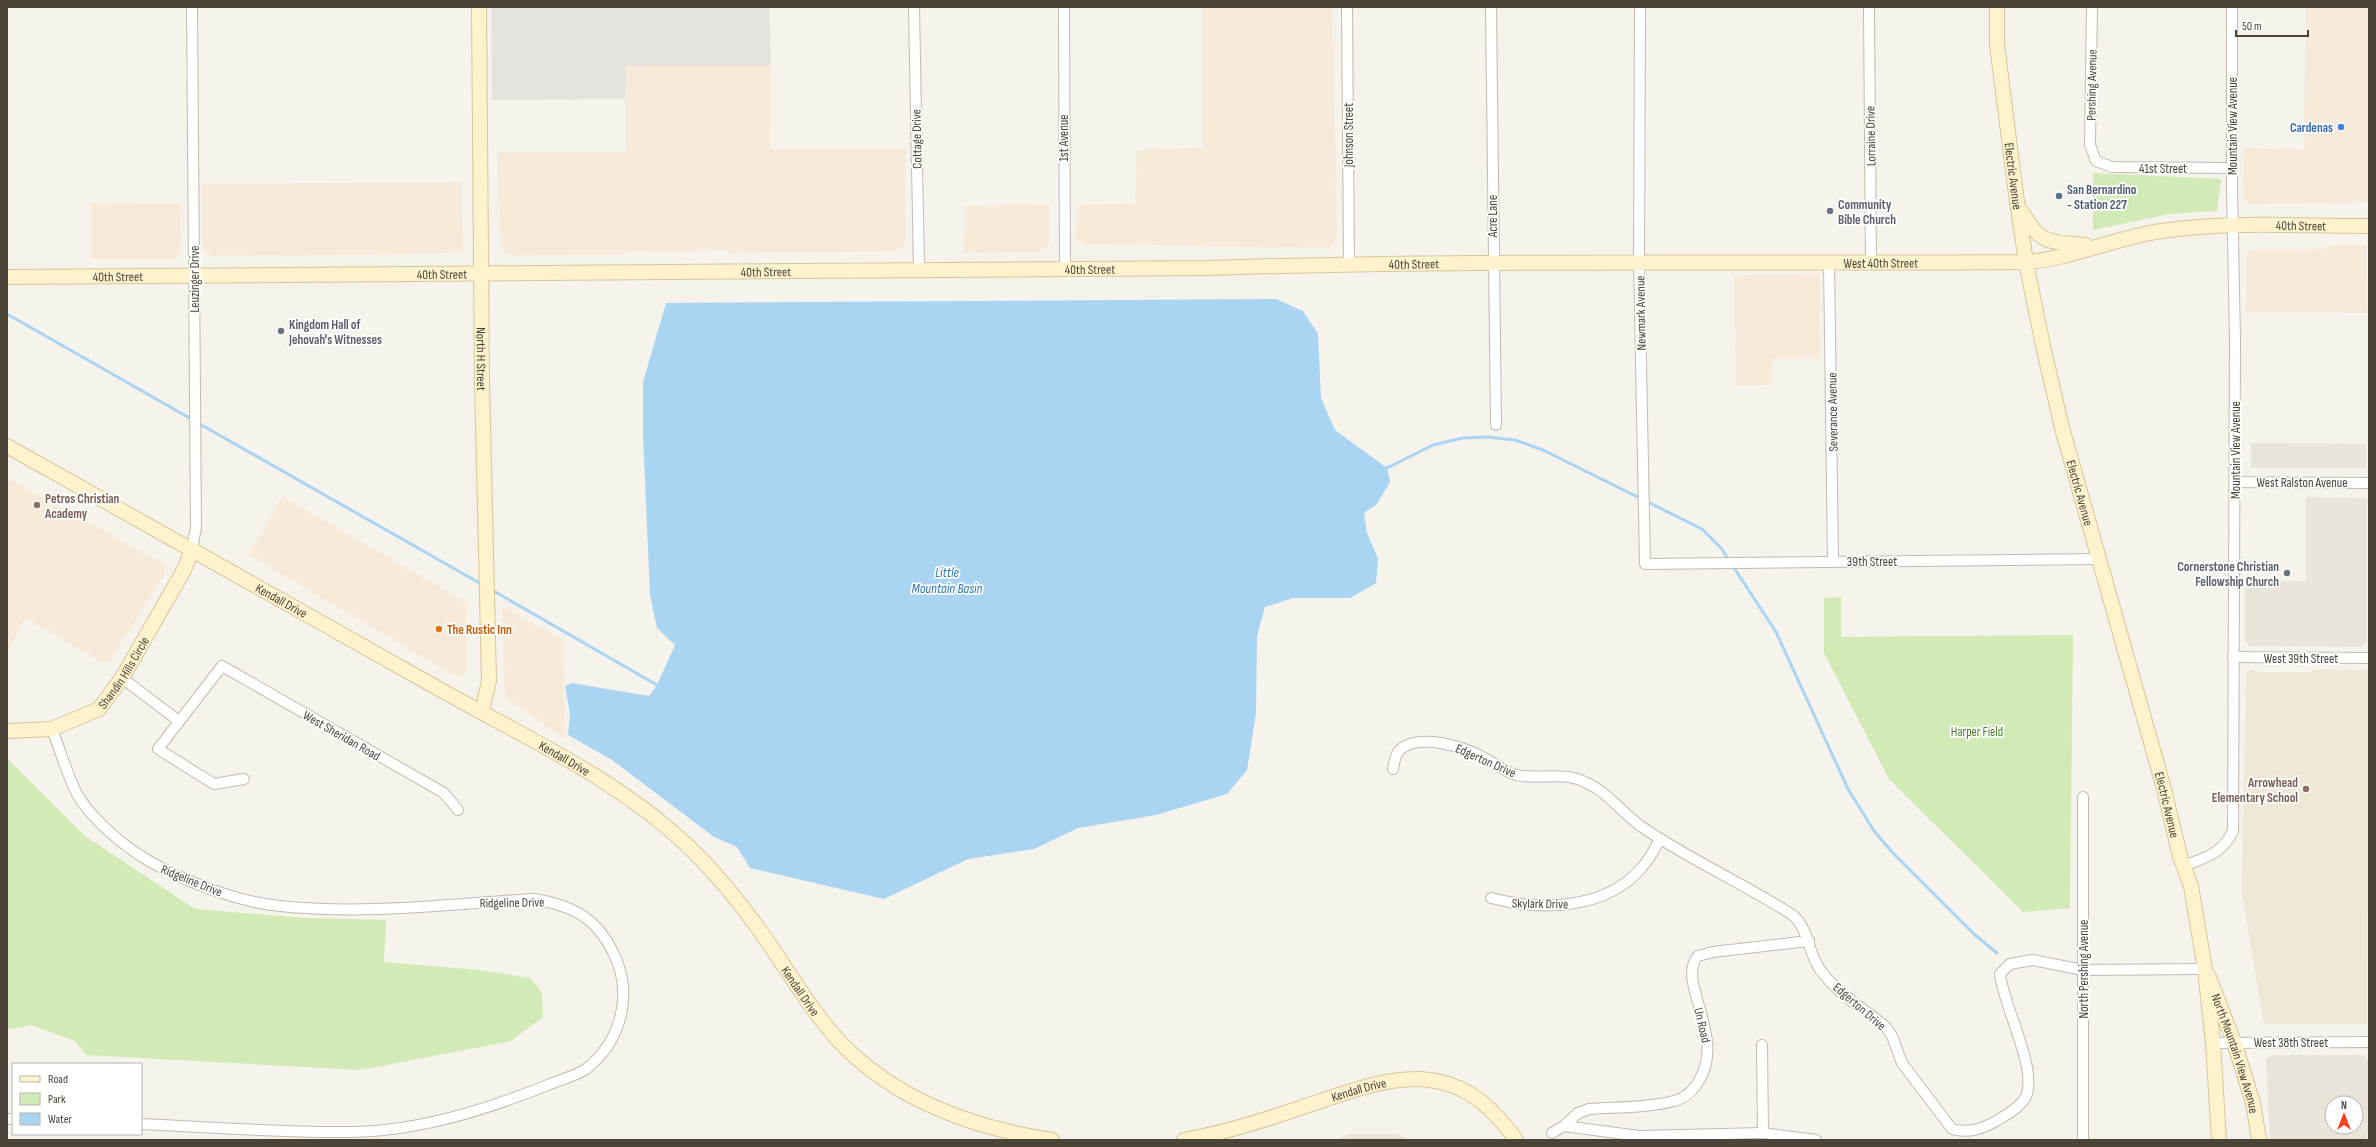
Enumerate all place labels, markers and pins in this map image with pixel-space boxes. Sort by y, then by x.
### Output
place label: Cardenas [2290,120,2333,136]
marker: Cardenas [2336,122,2346,132]
place label: San Bernardino - Station 227 [2067,182,2137,213]
marker: San Bernardino - Station 227 [2054,191,2064,201]
place label: Community Bible Church [1838,197,1896,228]
marker: Community Bible Church [1825,206,1835,216]
place label: Kingdom Hall of Jehovah's Witnesses [288,317,382,348]
marker: Kingdom Hall of Jehovah's Witnesses [276,326,286,336]
place label: Petros Christian Academy [44,491,120,522]
marker: Petros Christian Academy [32,500,42,510]
place label: Cornerstone Christian Fellowship Church [2177,559,2279,590]
marker: Cornerstone Christian Fellowship Church [2282,568,2292,578]
place label: The Rustic Inn [447,622,512,638]
marker: The Rustic Inn [434,624,444,634]
place label: Arrowhead Elementary School [2212,775,2298,806]
marker: Arrowhead Elementary School [2301,784,2311,794]

